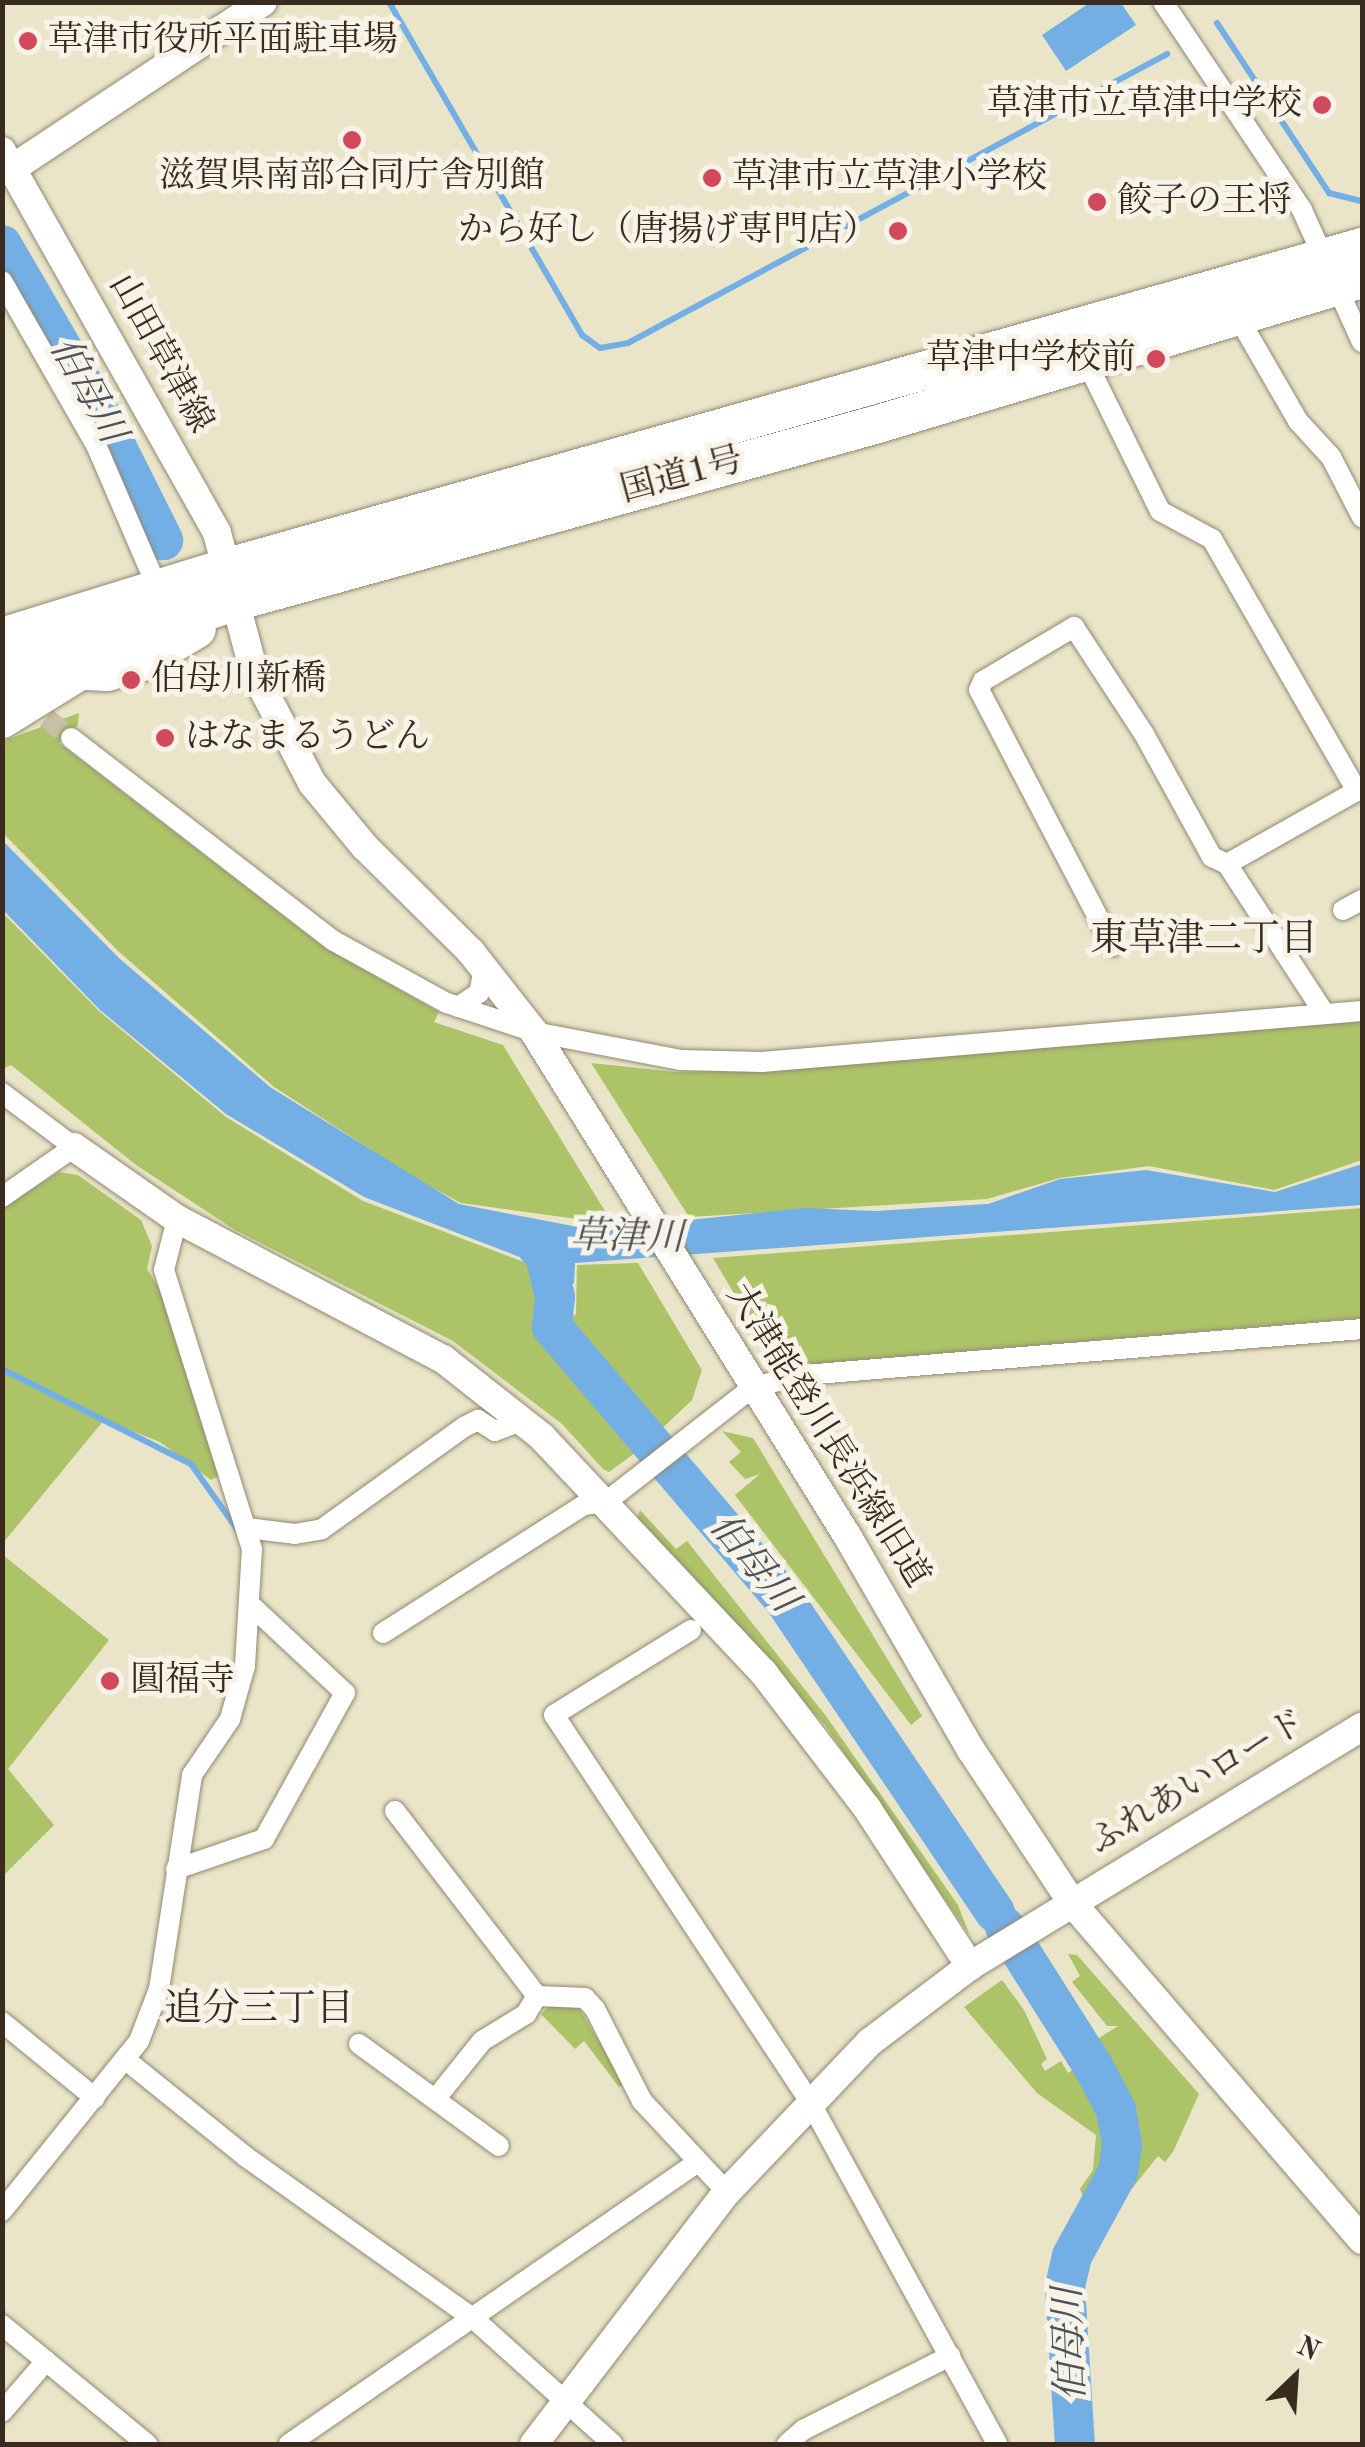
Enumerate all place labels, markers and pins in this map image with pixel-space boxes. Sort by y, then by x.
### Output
place label: 草津市役所平面駐車場 [48,20,398,62]
marker: 草津市役所平面駐車場 [17,30,39,52]
place label: 草津市立草津中学校 [987,84,1302,126]
marker: 草津市立草津中学校 [1311,94,1333,116]
marker: 滋賀県南部合同庁舎別館 [341,129,363,151]
place label: 滋賀県南部合同庁舎別館 [160,156,544,198]
place label: 草津市立草津小学校 [732,157,1047,199]
marker: 草津市立草津小学校 [701,167,723,189]
place label: 餃子の王将 [1117,181,1292,223]
marker: 餃子の王将 [1086,191,1108,213]
place label: から好し（唐揚げ専門店） [458,210,878,252]
marker: から好し（唐揚げ専門店） [887,220,909,242]
place label: 草津中学校前 [926,338,1136,380]
marker: 草津中学校前 [1145,348,1167,370]
place label: 伯母川新橋 [151,659,326,701]
marker: 伯母川新橋 [120,669,142,691]
place label: はなまるうどん [185,717,430,759]
marker: はなまるうどん [154,727,176,749]
place label: 圓福寺 [130,1660,235,1702]
marker: 圓福寺 [99,1670,121,1692]

